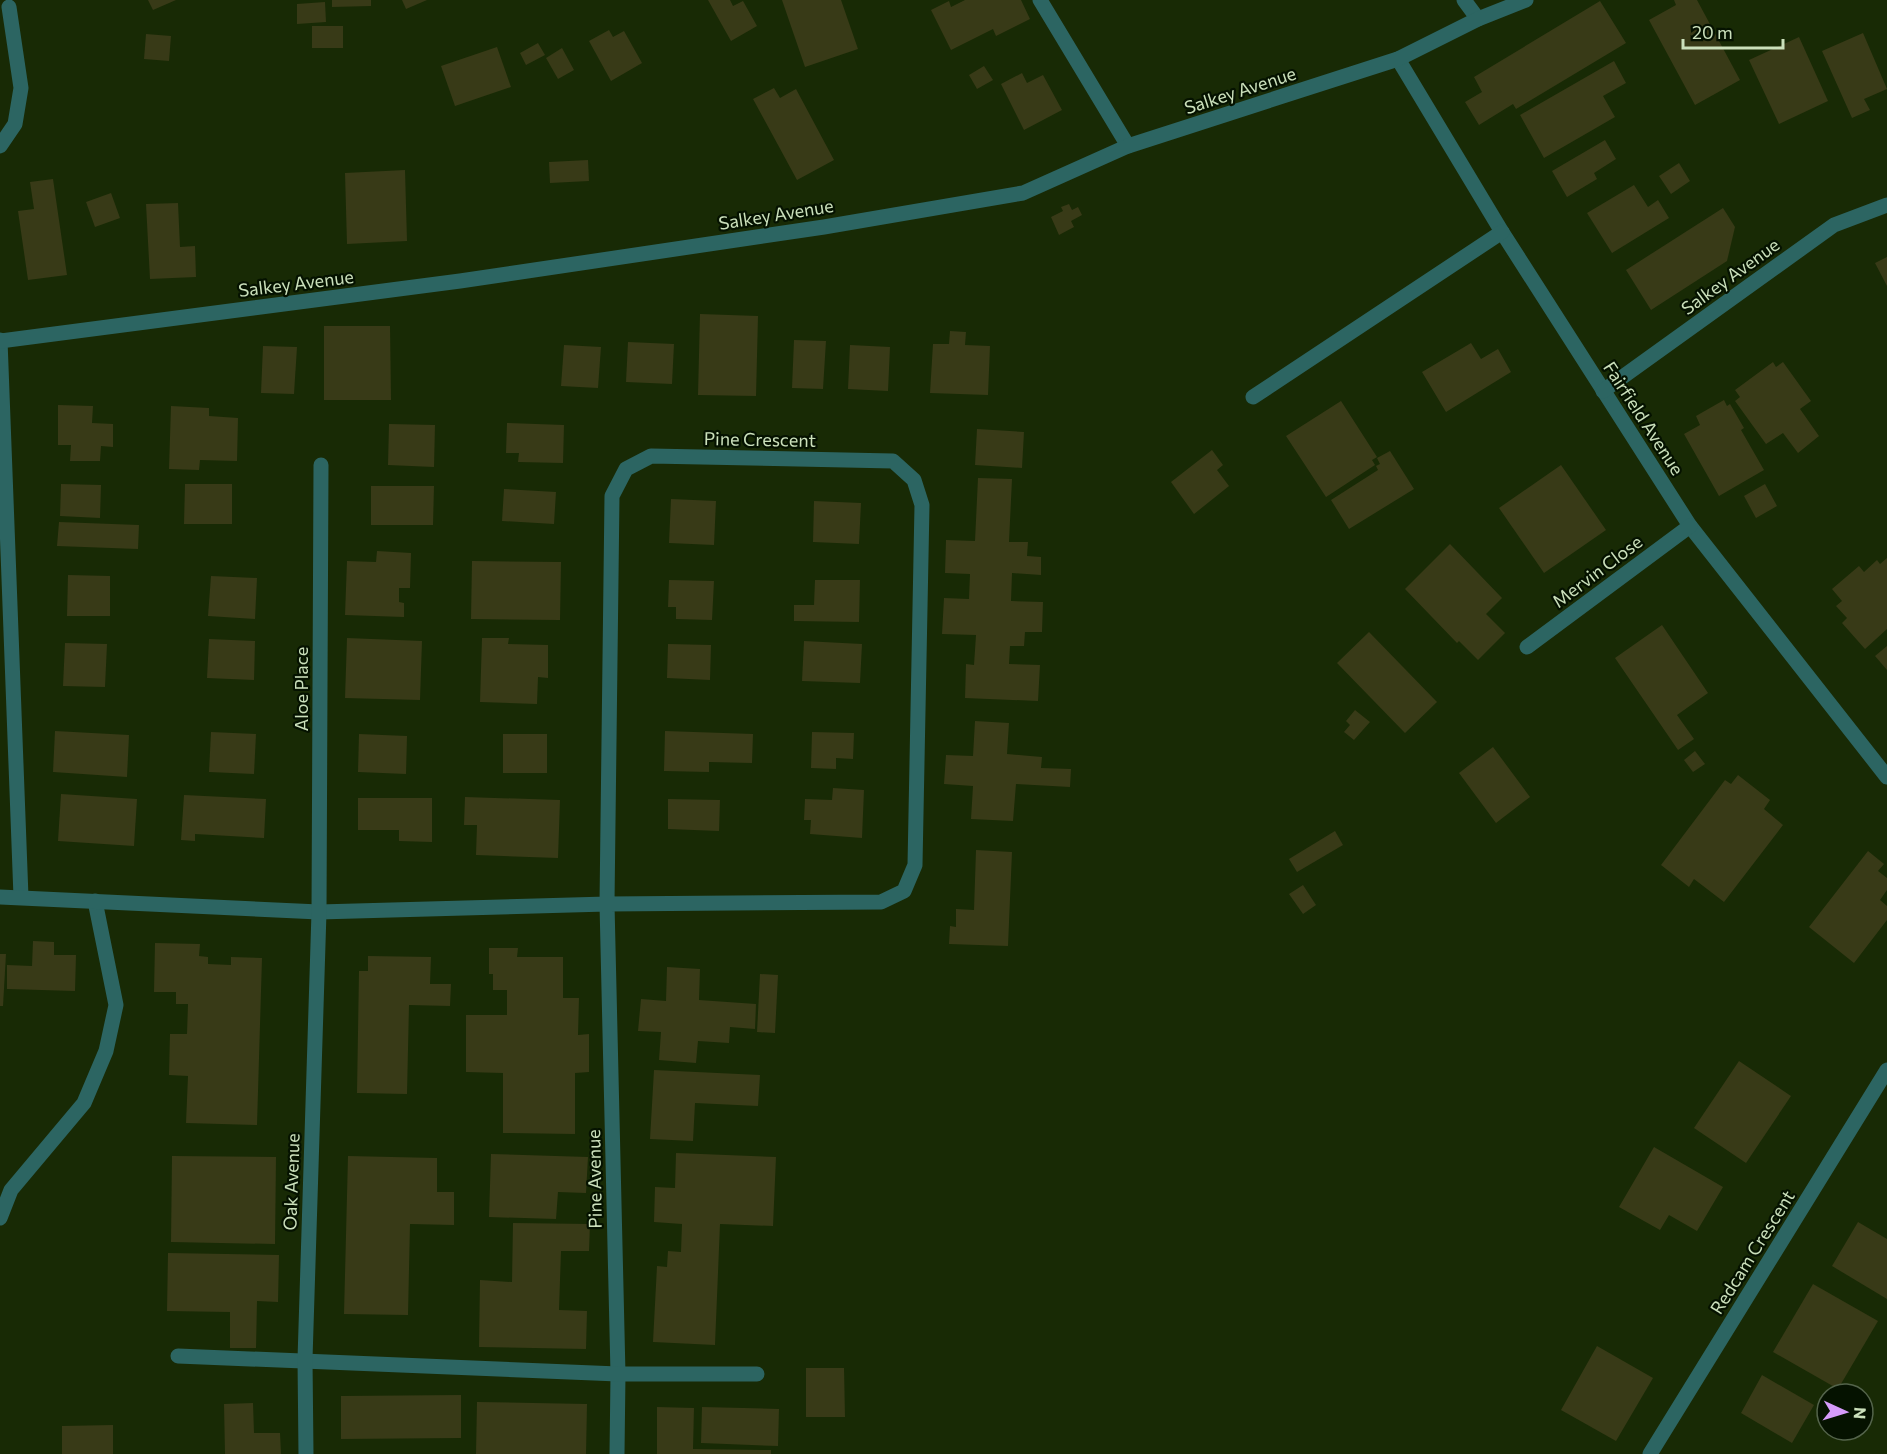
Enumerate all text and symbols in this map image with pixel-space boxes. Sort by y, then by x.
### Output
scale bar [1683,12,1784,50]
text: 20 m [1692,21,1733,43]
street label: Salkey Avenue [1181,62,1299,118]
street label: Salkey Avenue [717,194,835,234]
street label: Salkey Avenue [1677,233,1783,319]
street label: Salkey Avenue [237,265,355,301]
street label: Fairfield Avenue [1599,357,1689,479]
street label: Pine Crescent [704,427,816,451]
street label: Mervin Close [1548,530,1646,612]
street label: Aloe Place [290,647,312,731]
street label: Pine Avenue [582,1129,606,1229]
street label: Oak Avenue [278,1133,304,1231]
street label: Redcam Crescent [1705,1186,1799,1318]
north arrow [1815,1382,1875,1442]
text: N [1851,1406,1870,1420]

